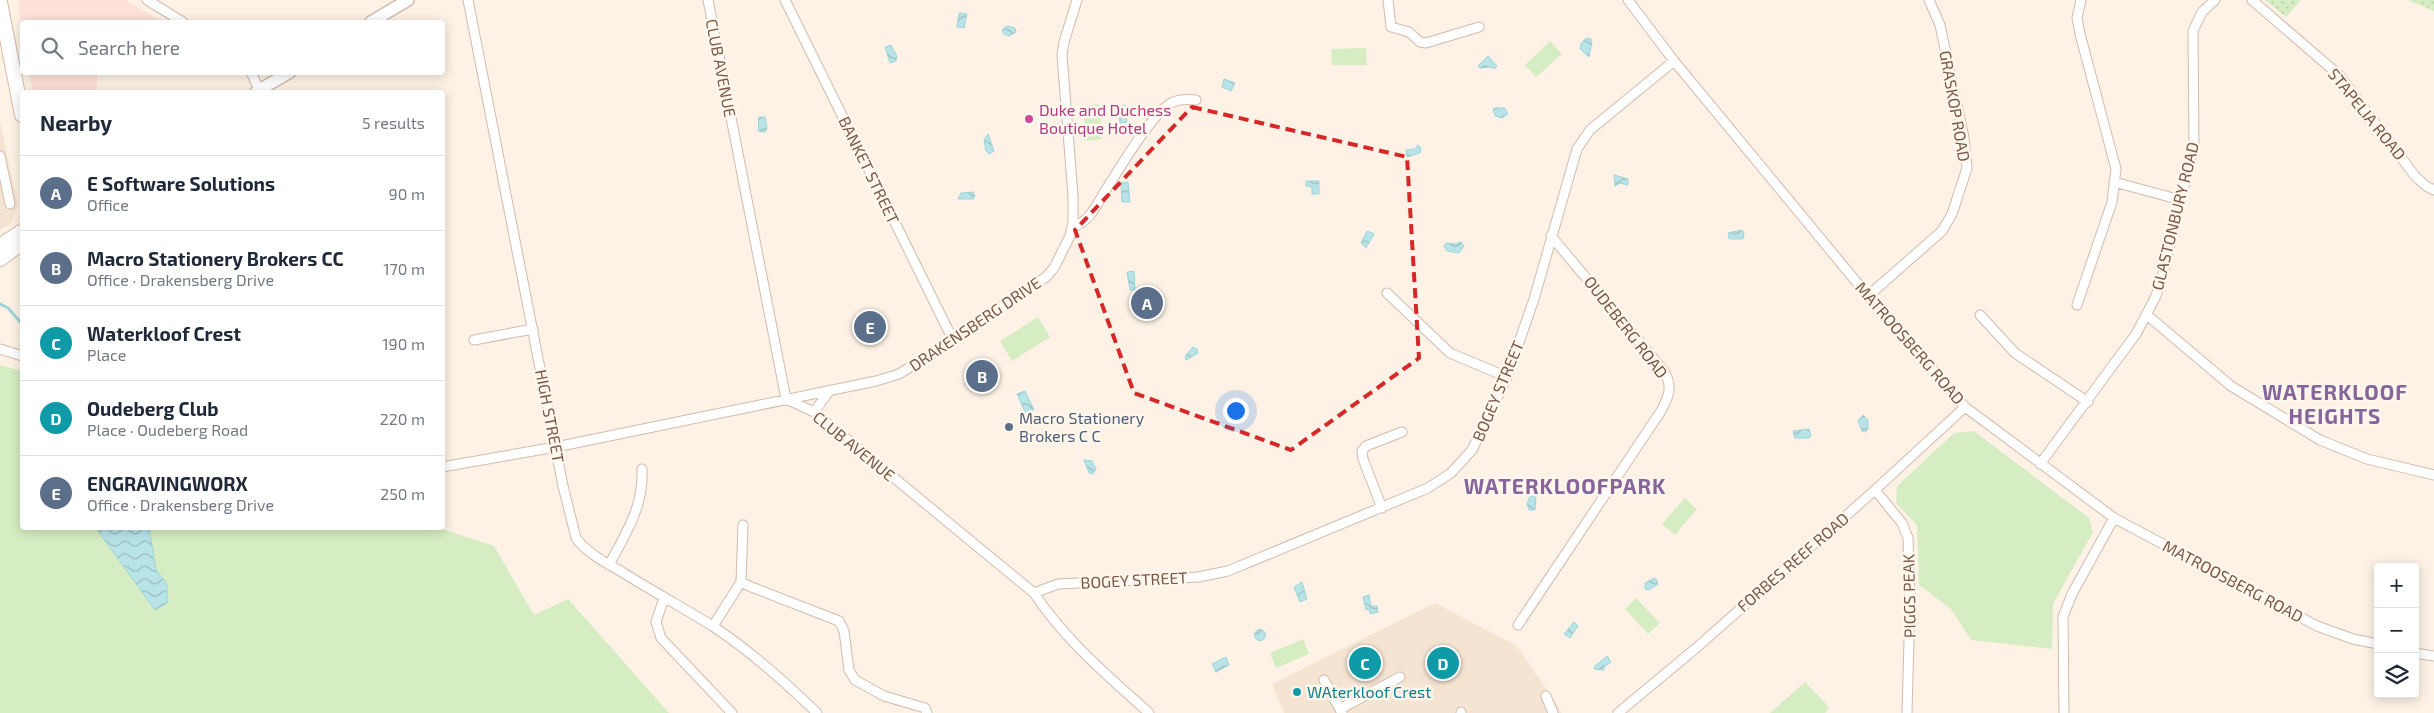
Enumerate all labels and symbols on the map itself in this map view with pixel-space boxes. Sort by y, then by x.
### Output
street label: CLUB AVENUE [703,17,740,119]
street label: GRASKOP ROAD [1936,49,1975,163]
street label: STAPELIA ROAD [2325,64,2410,163]
place label: Duke and Duchess Boutique Hotel [1039,100,1171,137]
street label: BANKET STREET [835,113,904,227]
marker: Duke and Duchess Boutique Hotel [1023,113,1035,125]
street label: GLASTONBURY ROAD [2147,140,2202,292]
street label: OUDEBERG ROAD [1581,272,1672,382]
street label: DRAKENSBERG DRIVE [905,273,1045,375]
street label: MATROOSBERG ROAD [1852,278,1969,408]
pin: A [1131,284,1163,322]
pin: E [854,308,886,346]
street label: BOGEY STREET [1468,338,1527,444]
pin: B [966,357,998,395]
street label: HIGH STREET [532,368,569,464]
district label: WATERKLOOF HEIGHTS [2262,379,2408,428]
your location [1223,398,1249,424]
street label: CLUB AVENUE [810,407,899,484]
place label: Macro Stationery Brokers C C [1019,408,1145,445]
marker: Macro Stationery Brokers C C [1003,421,1015,433]
district label: WATERKLOOFPARK [1464,473,1666,498]
street label: FORBES REEF ROAD [1733,508,1852,615]
street label: MATROOSBERG ROAD [2160,536,2307,626]
street label: PIGGS PEAK [1898,553,1919,638]
street label: BOGEY STREET [1080,567,1188,592]
pin: C [1349,644,1381,682]
pin: D [1427,644,1459,682]
place label: WAterkloof Crest [1307,682,1431,701]
marker: WAterkloof Crest [1291,686,1303,698]

